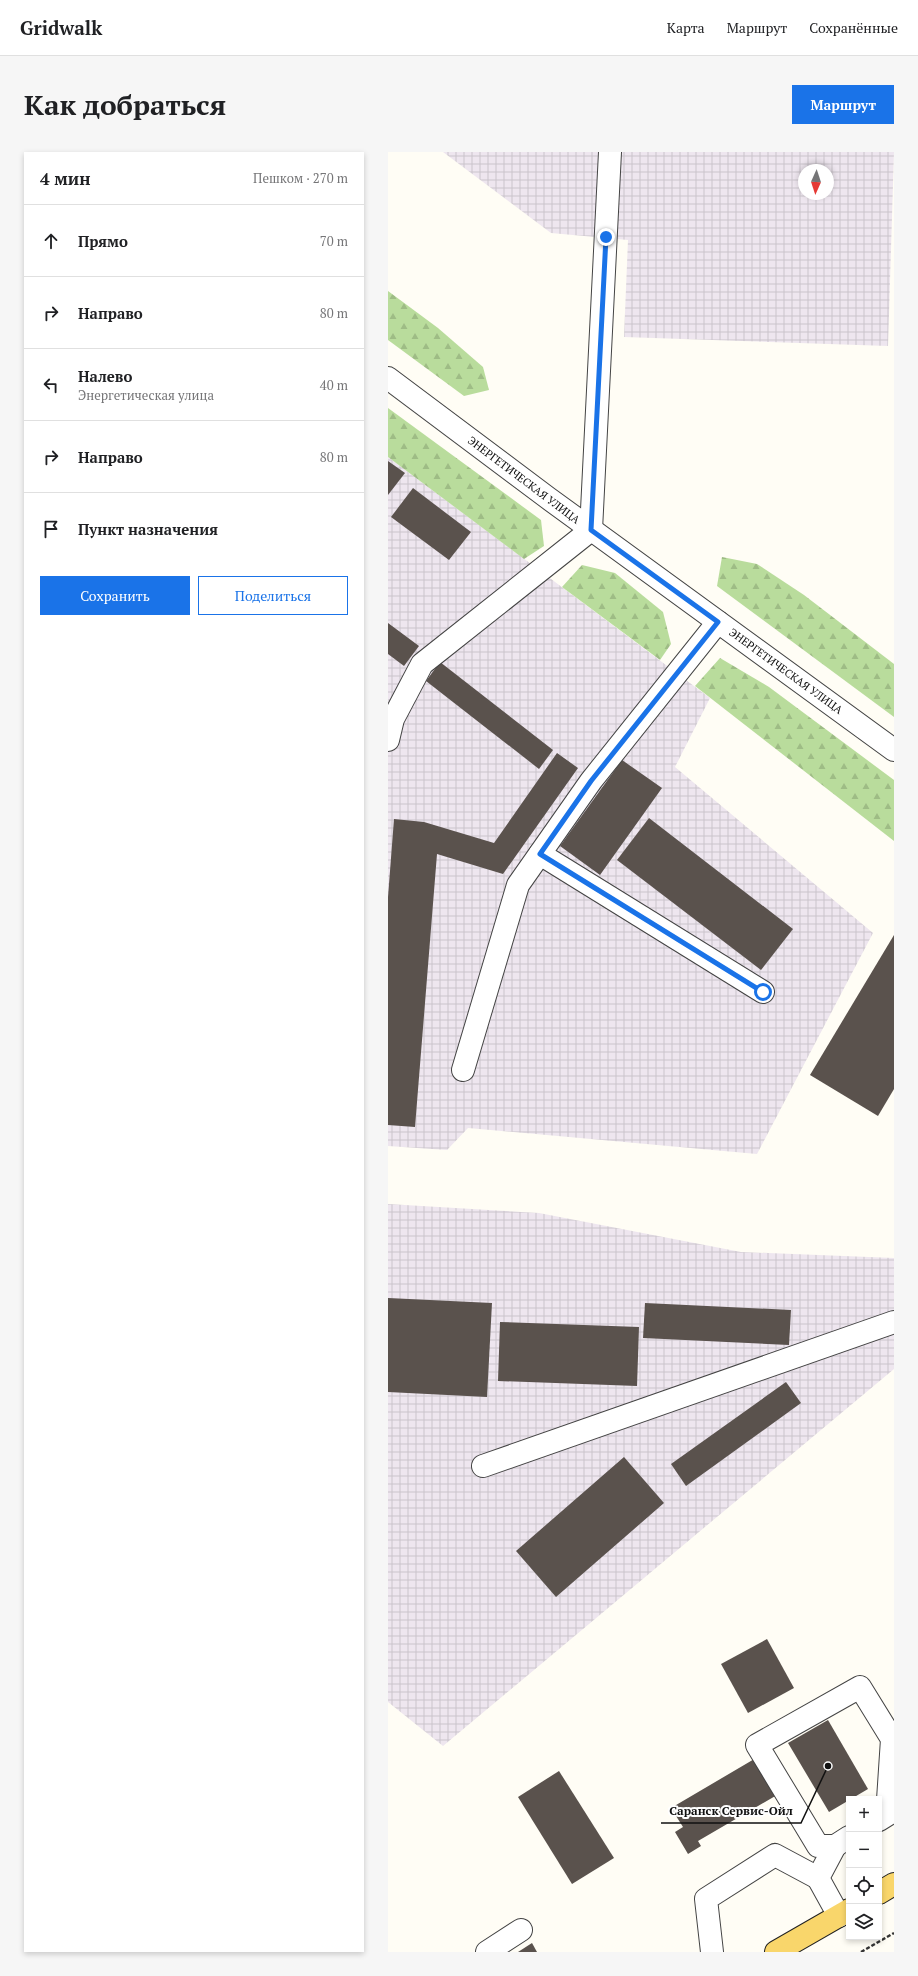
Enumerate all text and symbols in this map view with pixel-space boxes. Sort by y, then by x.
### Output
text: Gridwalk [20,15,102,40]
text: Карта [667,18,705,37]
text: Маршрут [727,18,787,37]
text: Сохранённые [809,18,898,37]
button: Маршрут [792,85,894,124]
text: Как добраться [24,86,226,123]
north arrow [798,164,834,200]
text: 4 мин [40,167,90,190]
text: Пешком · 270 m [253,169,348,187]
route end [597,228,615,246]
icon: ahead [40,230,62,252]
text: Прямо [78,231,128,251]
text: 70 m [320,232,348,250]
icon: right [40,302,62,324]
text: Направо [78,303,143,323]
text: 80 m [320,304,348,322]
text: Налево [78,366,132,386]
icon: left [40,374,62,396]
text: 40 m [320,376,348,394]
text: Энергетическая улица [78,386,214,404]
street label: ЭНЕРГЕТИЧЕСКАЯ УЛИЦА [465,433,583,527]
icon: right [40,446,62,468]
text: Направо [78,447,143,467]
text: 80 m [320,448,348,466]
icon: arrive [40,518,62,540]
text: Пункт назначения [78,519,218,539]
button: Сохранить [40,576,190,615]
button: Поделиться [198,576,348,615]
street label: ЭНЕРГЕТИЧЕСКАЯ УЛИЦА [727,625,846,717]
route start [754,983,772,1001]
map controls [846,1796,882,1940]
button: + [846,1796,882,1832]
callout: Саранск Сервис-Ойл [661,1799,801,1823]
text: Саранск Сервис-Ойл [669,1803,793,1818]
button: − [846,1832,882,1868]
button: locate [846,1868,882,1904]
button: layers [846,1904,882,1940]

